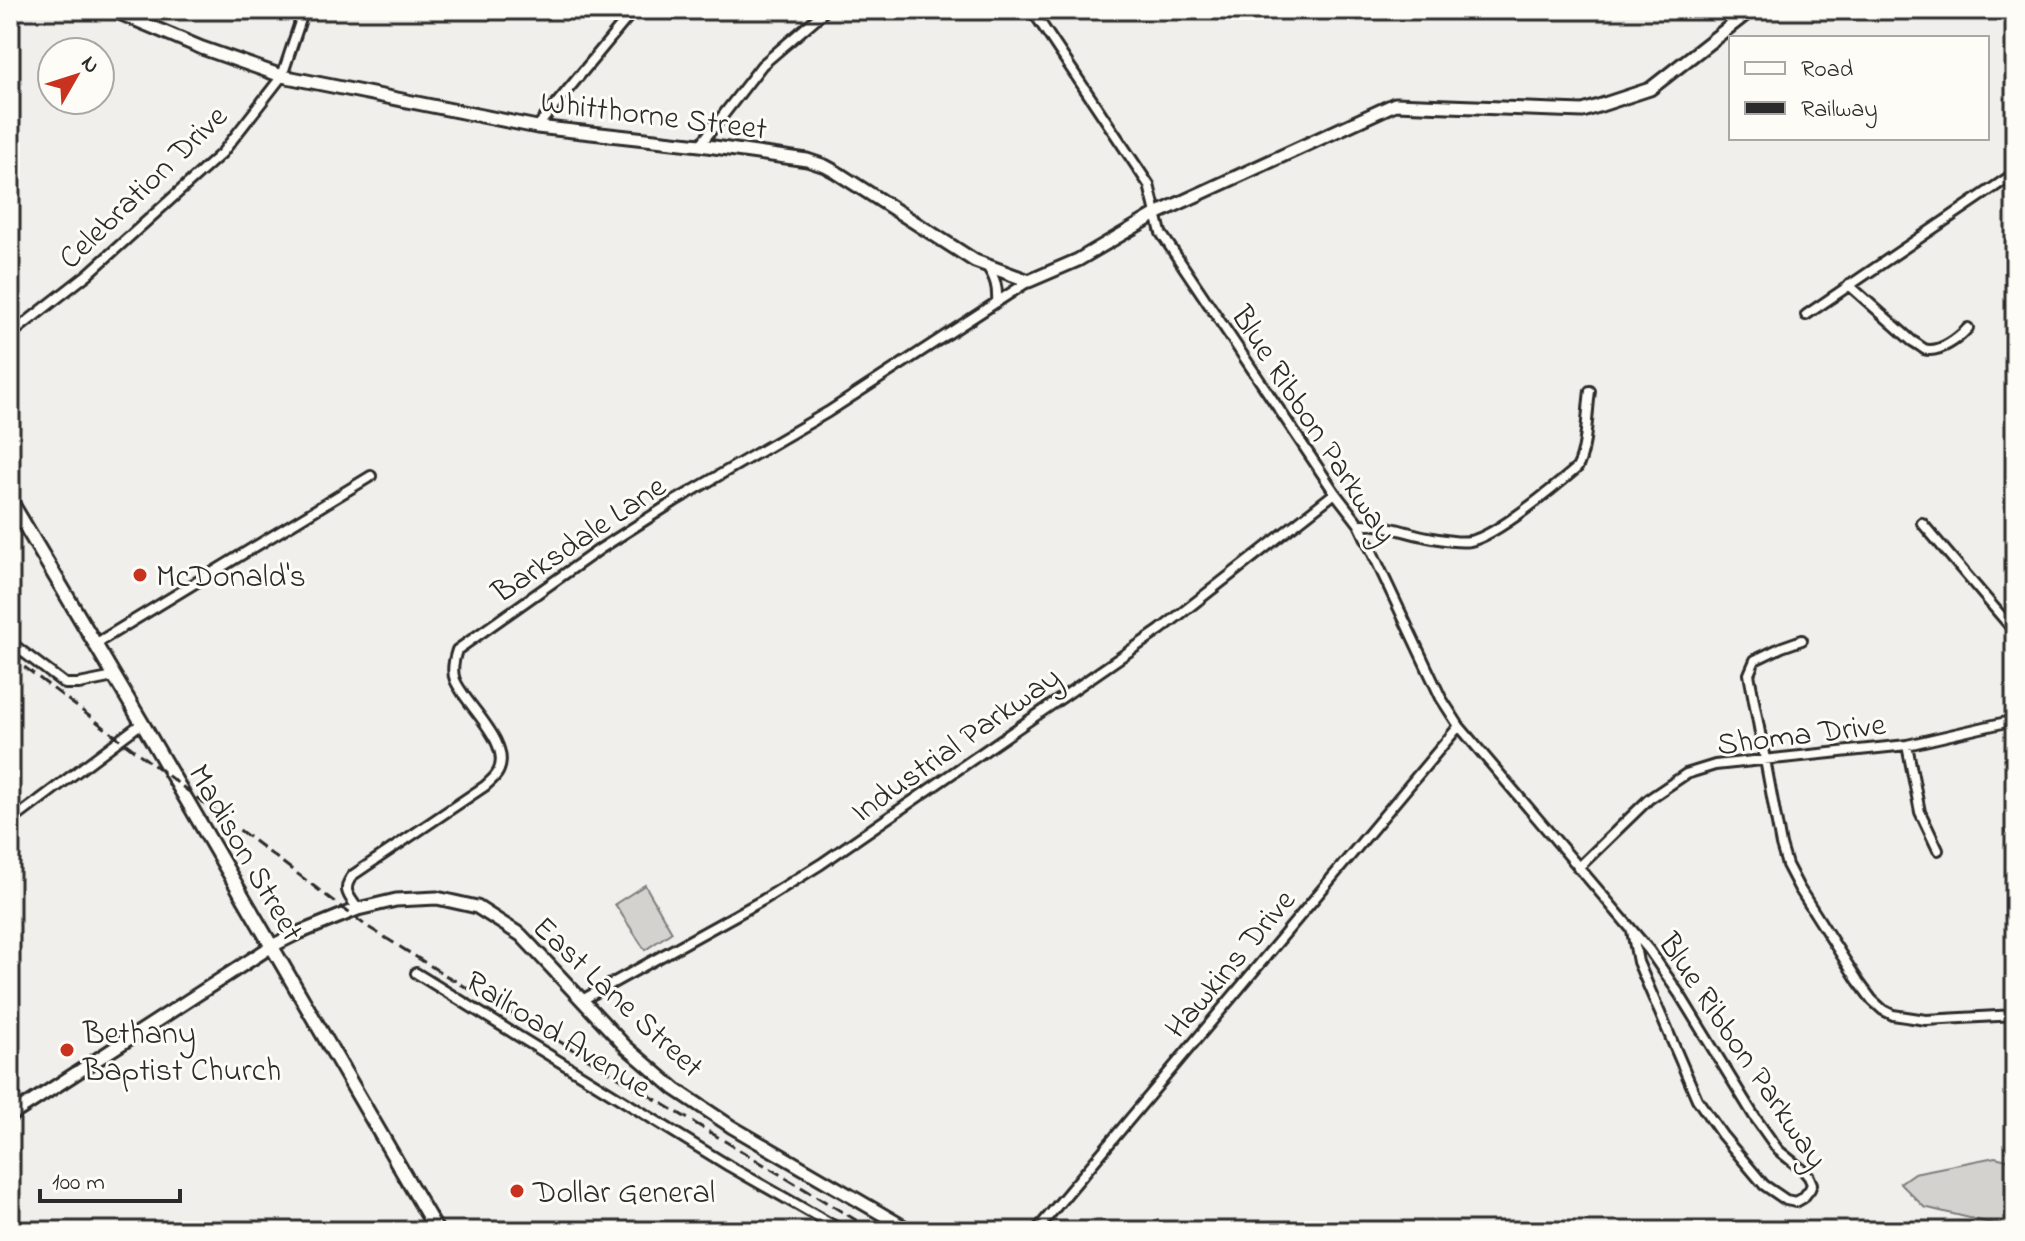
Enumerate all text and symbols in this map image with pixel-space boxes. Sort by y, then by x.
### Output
north arrow [36,36,116,116]
legend [1729,36,1989,140]
text: N [72,49,106,81]
text: Road [1801,53,1854,88]
street label: Whitthorne Street [538,80,770,155]
text: Railway [1801,93,1878,129]
street label: Celebration Drive [49,95,240,282]
street label: Blue Ribbon Parkway [1217,296,1407,555]
street label: Barksdale Lane [483,465,677,617]
place label: McDonald's [156,555,306,602]
marker: McDonald's [131,566,149,584]
street label: Industrial Parkway [842,656,1072,836]
street label: Shoma Drive [1715,703,1889,770]
street label: Madison Street [174,756,314,951]
street label: Hawkins Drive [1155,880,1309,1050]
street label: East Lane Street [520,906,713,1091]
street label: Blue Ribbon Parkway [1644,924,1838,1180]
street label: Railroad Avenue [455,960,660,1112]
place label: Bethany Baptist Church [82,1012,281,1096]
marker: Bethany Baptist Church [58,1041,76,1059]
scale bar [40,1153,180,1203]
text: 100 m [52,1166,105,1201]
place label: Dollar General [532,1171,715,1218]
marker: Dollar General [508,1182,526,1200]

